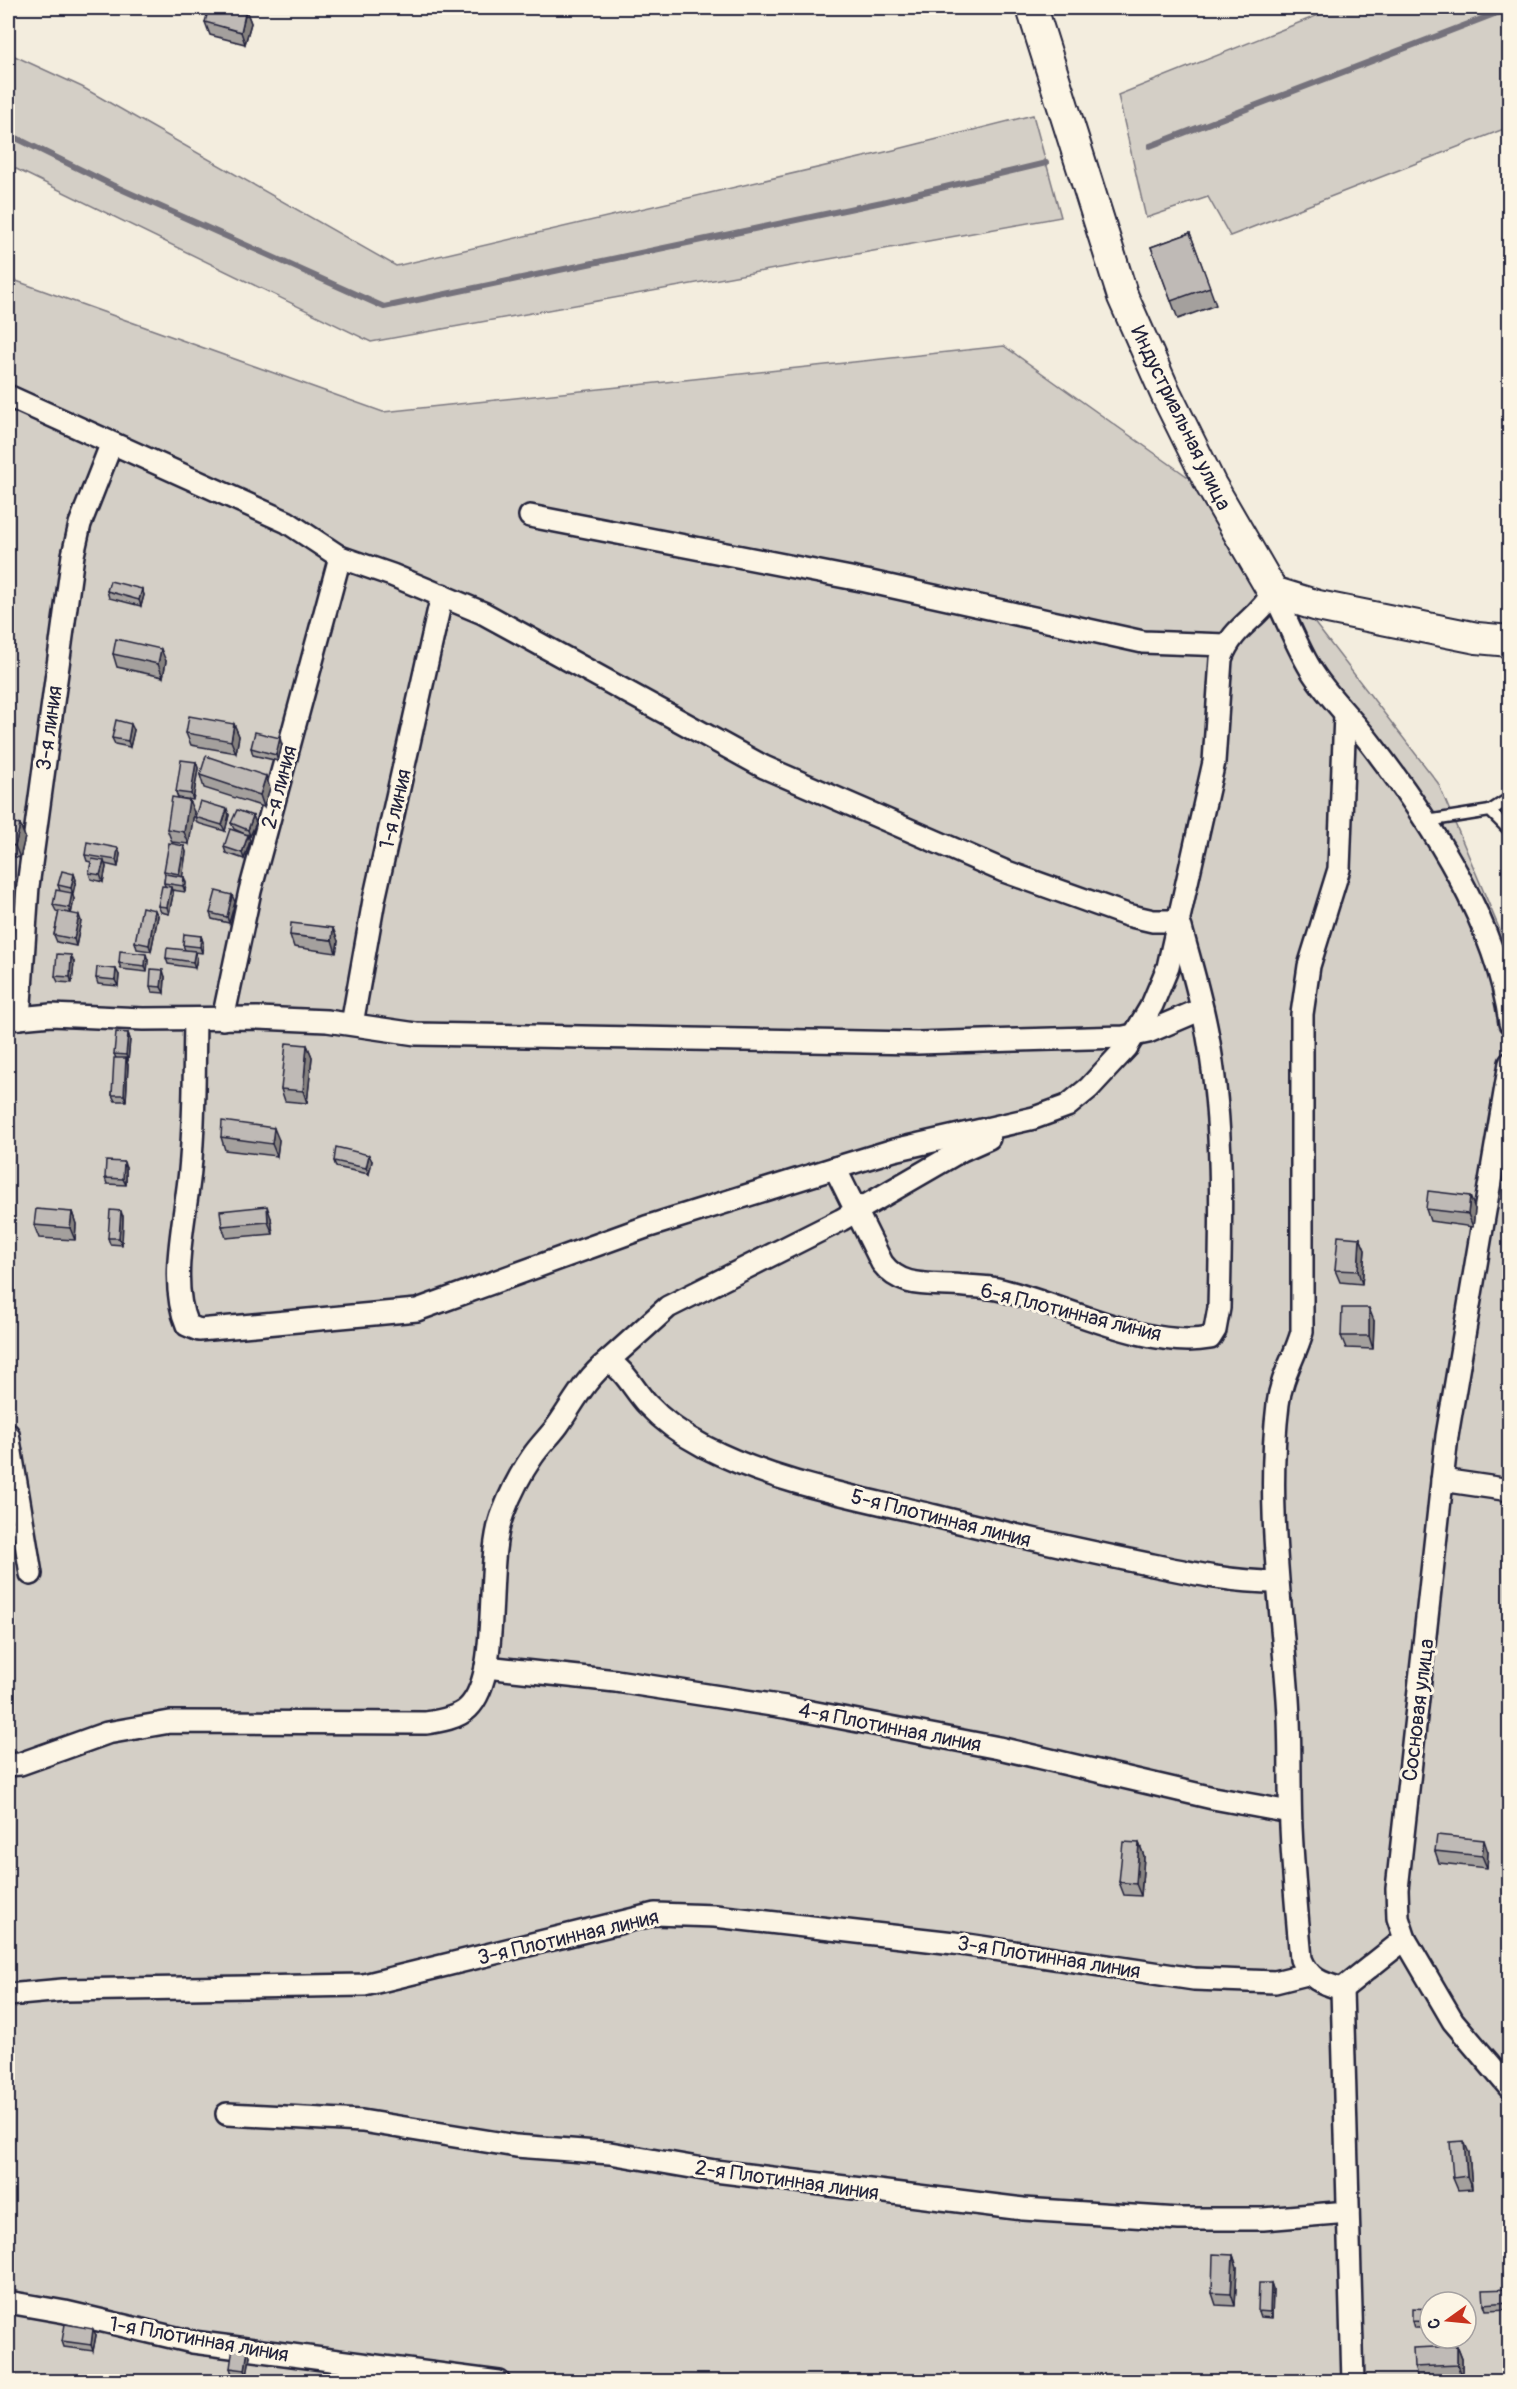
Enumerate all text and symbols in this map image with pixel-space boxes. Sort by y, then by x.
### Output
street label: Индустриальная улица [1124,321,1237,515]
street label: 3-я линия [30,684,69,772]
street label: 2-я линия [255,742,304,832]
street label: 1-я линия [373,766,418,852]
street label: 6-я Плотинная линия [978,1277,1164,1348]
street label: 5-я Плотинная линия [848,1483,1034,1554]
street label: Сосновая улица [1396,1637,1441,1783]
street label: 4-я Плотинная линия [796,1697,984,1758]
street label: 3-я Плотинная линия [475,1904,661,1971]
street label: 3-я Плотинная линия [955,1930,1142,1985]
street label: 2-я Плотинная линия [693,2154,880,2207]
north arrow [1418,2290,1478,2350]
street label: 1-я Плотинная линия [107,2310,291,2369]
text: С [1424,2316,1445,2331]

